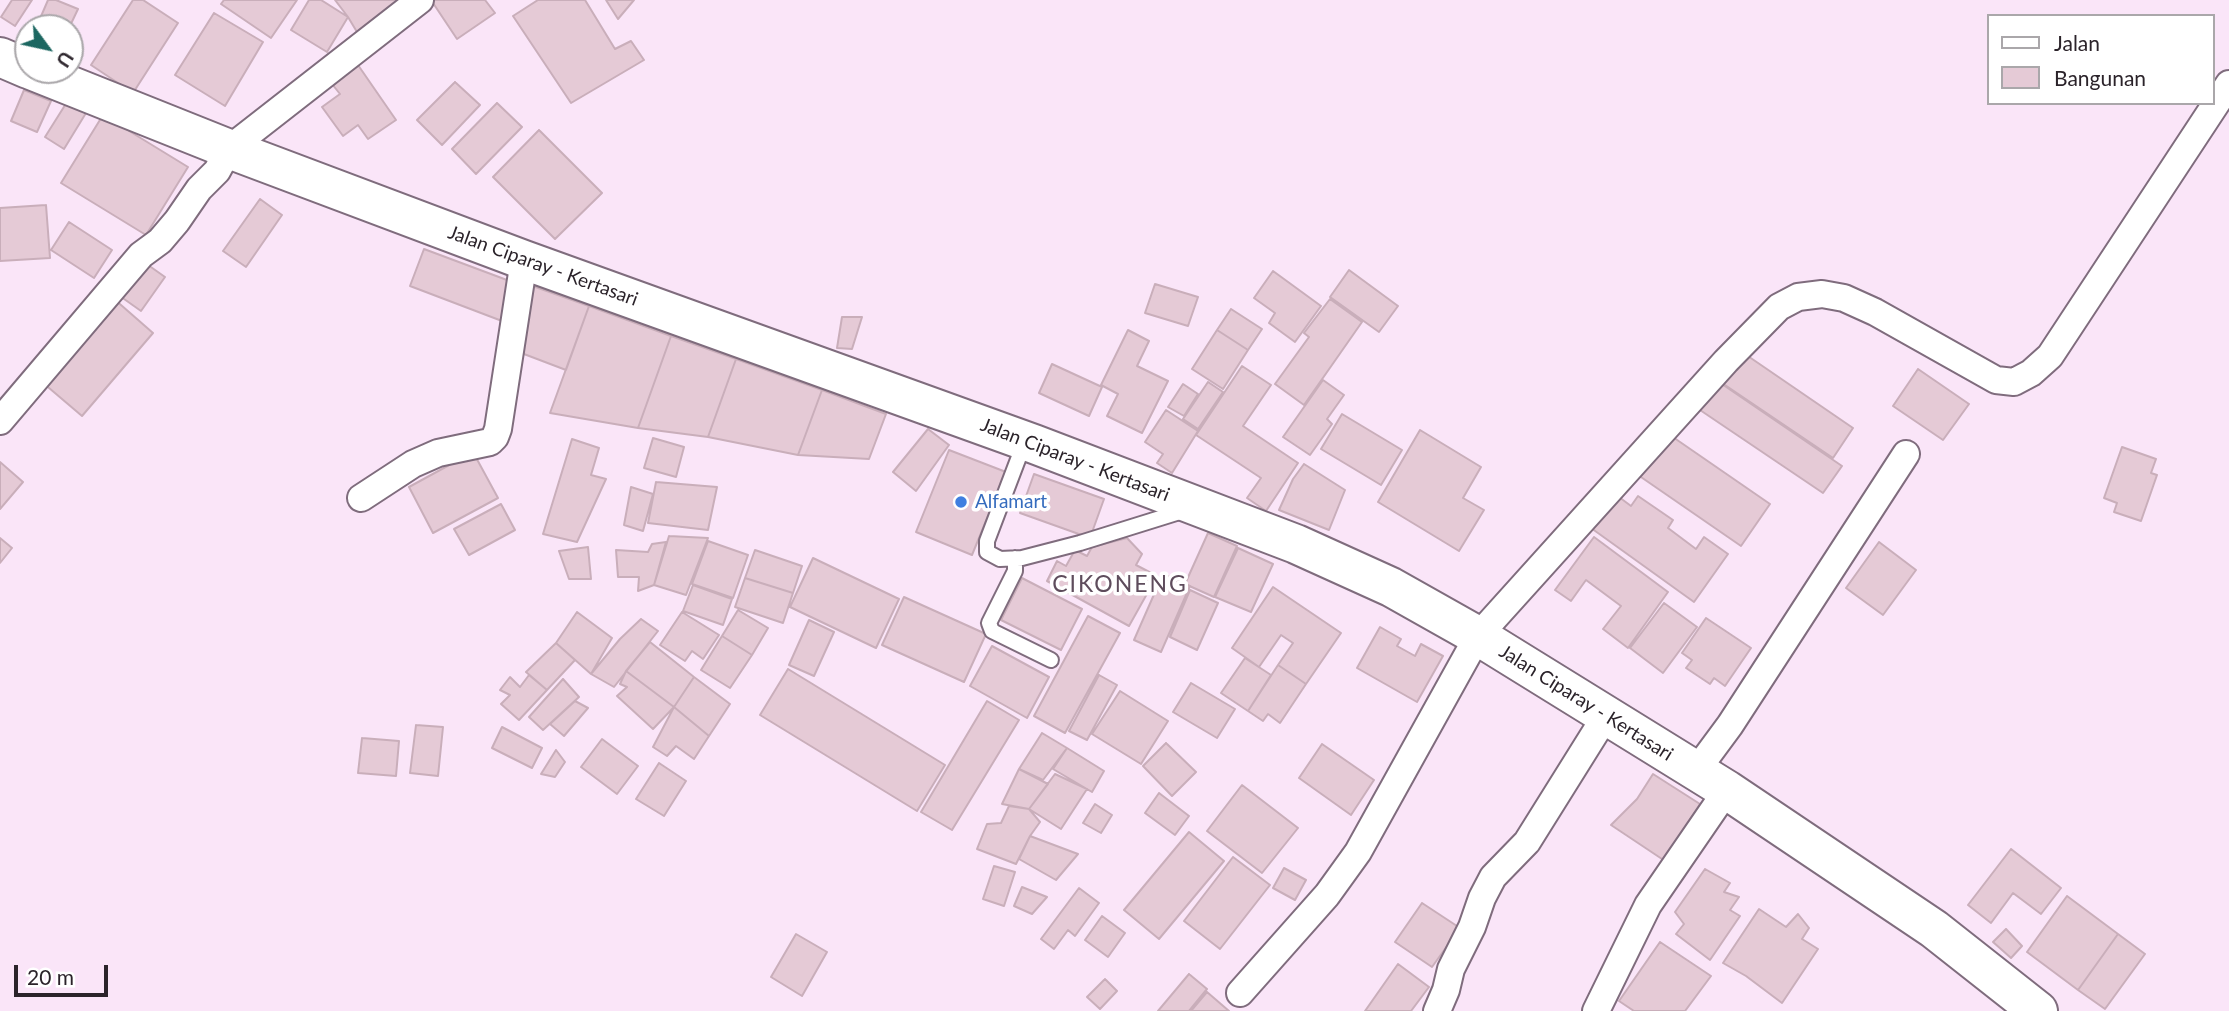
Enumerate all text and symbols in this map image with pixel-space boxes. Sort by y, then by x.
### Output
north arrow [14,14,84,84]
legend [1988,14,2215,105]
text: Jalan [2054,30,2100,55]
text: U [52,47,79,72]
text: Bangunan [2054,65,2146,90]
street label: Jalan Ciparay - Kertasari [445,221,641,311]
street label: Jalan Ciparay - Kertasari [977,413,1173,507]
place label: Alfamart [975,491,1047,513]
marker: Alfamart [953,494,969,510]
district label: CIKONENG [1053,571,1187,599]
street label: Jalan Ciparay - Kertasari [1495,640,1677,766]
scale bar [18,951,112,995]
text: 20 m [27,964,74,989]

